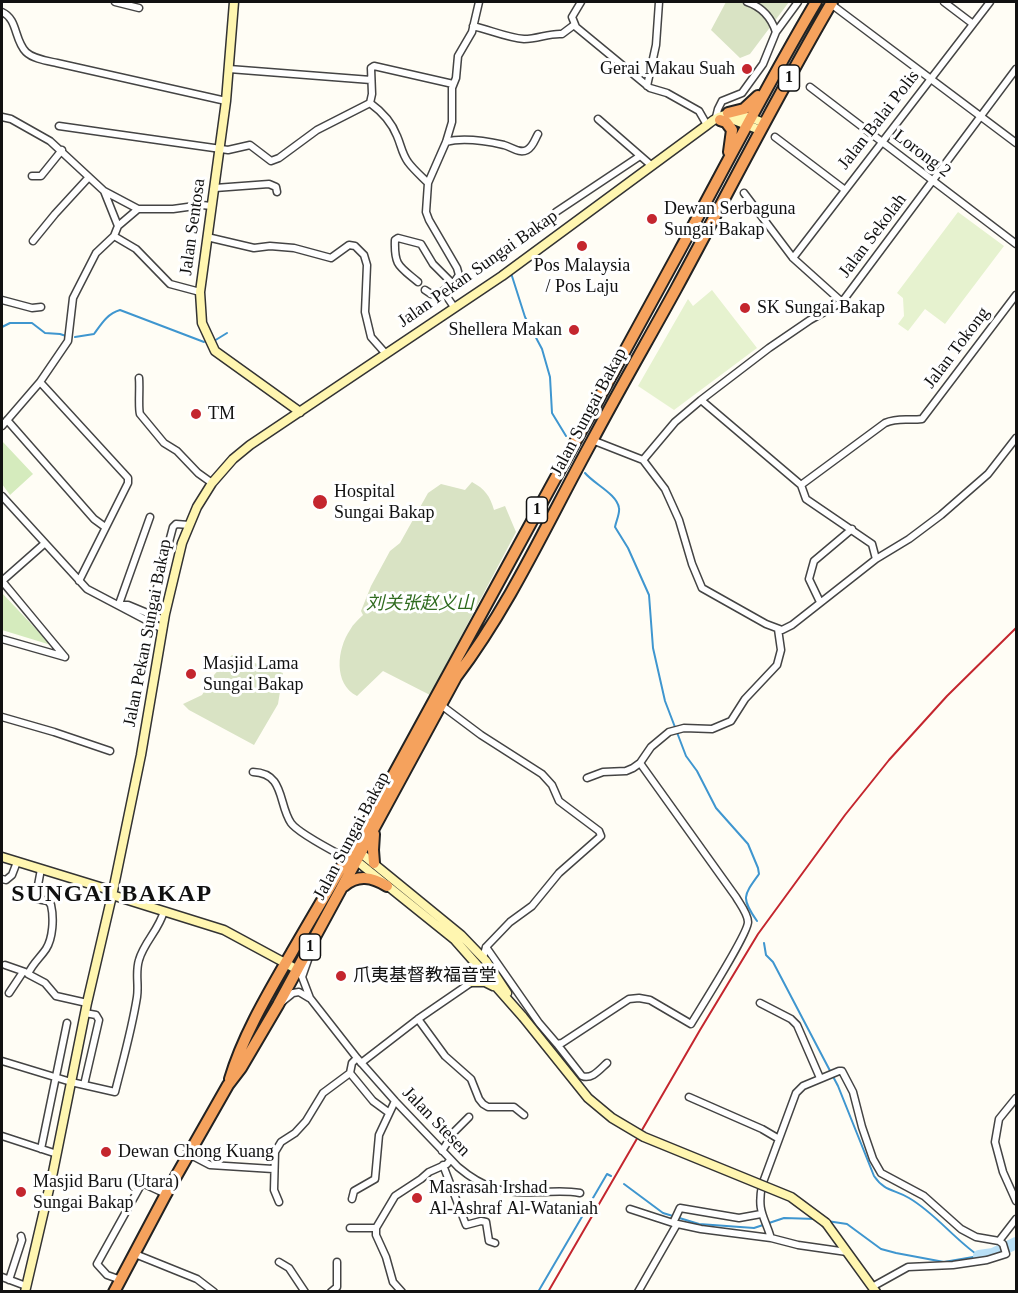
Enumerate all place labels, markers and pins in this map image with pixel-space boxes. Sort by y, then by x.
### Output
place label: Gerai Makau Suah [600,58,735,80]
marker: Gerai Makau Suah [740,62,754,76]
place label: Dewan Serbaguna Sungai Bakap [664,198,795,240]
marker: Dewan Serbaguna Sungai Bakap [645,212,659,226]
marker: Pos Malaysia / Pos Laju [575,239,589,253]
place label: Pos Malaysia / Pos Laju [534,255,630,298]
place label: SK Sungai Bakap [757,297,885,319]
marker: SK Sungai Bakap [738,301,752,315]
place label: Shellera Makan [449,319,562,341]
marker: Shellera Makan [567,323,581,337]
place label: TM [208,403,235,425]
marker: TM [189,407,203,421]
place label: Hospital Sungai Bakap [334,481,434,524]
marker: Hospital Sungai Bakap [311,493,329,511]
place label: Masjid Lama Sungai Bakap [203,653,303,696]
marker: Masjid Lama Sungai Bakap [184,667,198,681]
place label: 爪夷基督教福音堂 [353,965,497,987]
marker: 爪夷基督教福音堂 [334,969,348,983]
place label: Dewan Chong Kuang [118,1141,274,1163]
marker: Dewan Chong Kuang [99,1145,113,1159]
place label: Masjid Baru (Utara) Sungai Bakap [33,1171,179,1214]
place label: Masrasah Irshad Al-Ashraf Al-Wataniah [429,1177,598,1220]
marker: Masjid Baru (Utara) Sungai Bakap [14,1185,28,1199]
marker: Masrasah Irshad Al-Ashraf Al-Wataniah [410,1191,424,1205]

